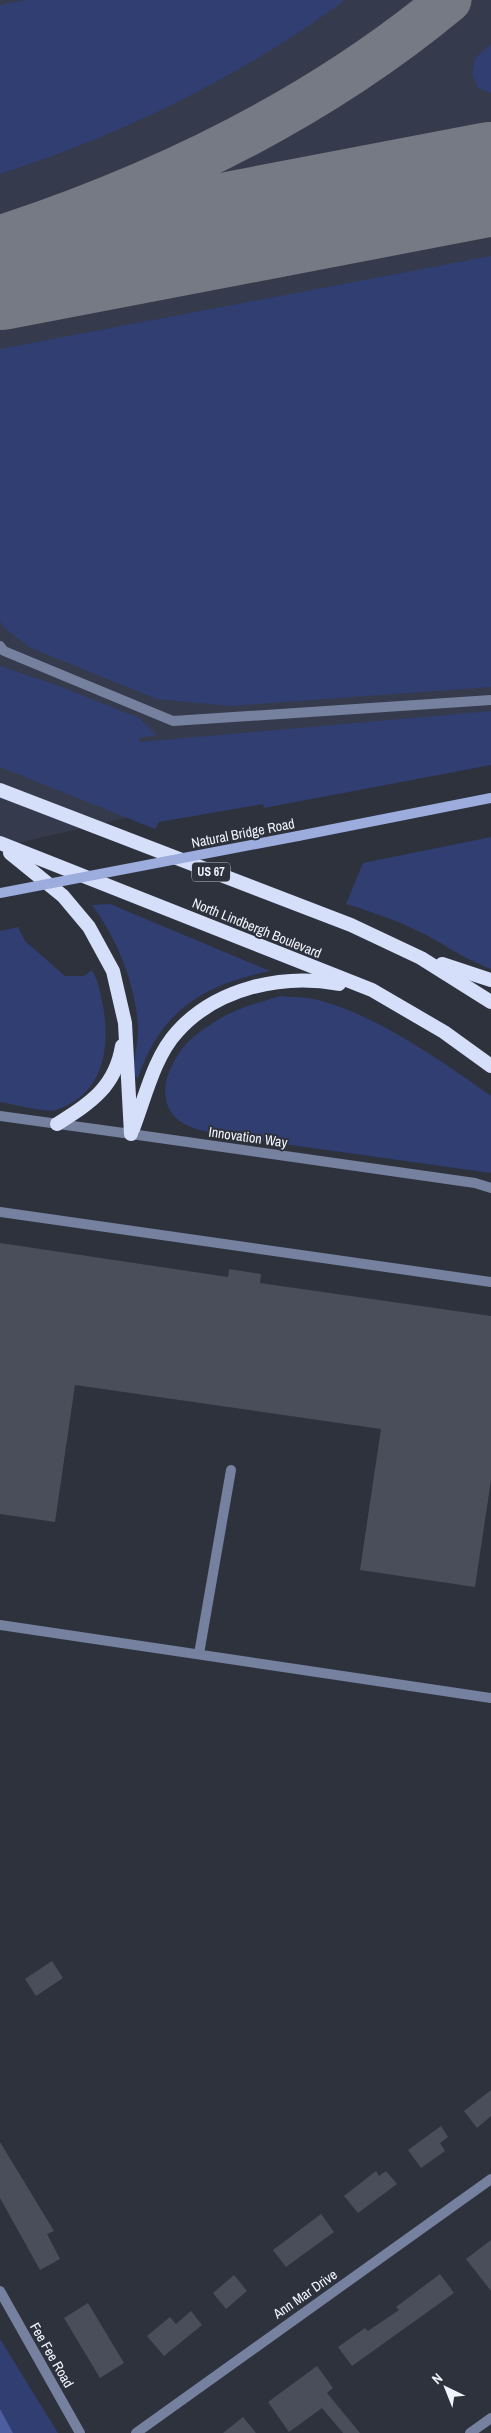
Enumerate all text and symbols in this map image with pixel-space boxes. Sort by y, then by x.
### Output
street label: Natural Bridge Road [190,814,296,852]
road number: US 67 [192,862,230,882]
street label: North Lindbergh Boulevard [190,894,324,962]
street label: Innovation Way [207,1123,289,1151]
street label: Ann Mar Drive [269,2265,340,2323]
street label: Fee Fee Road [26,2319,78,2391]
north arrow [421,2363,471,2413]
text: N [428,2369,446,2388]

